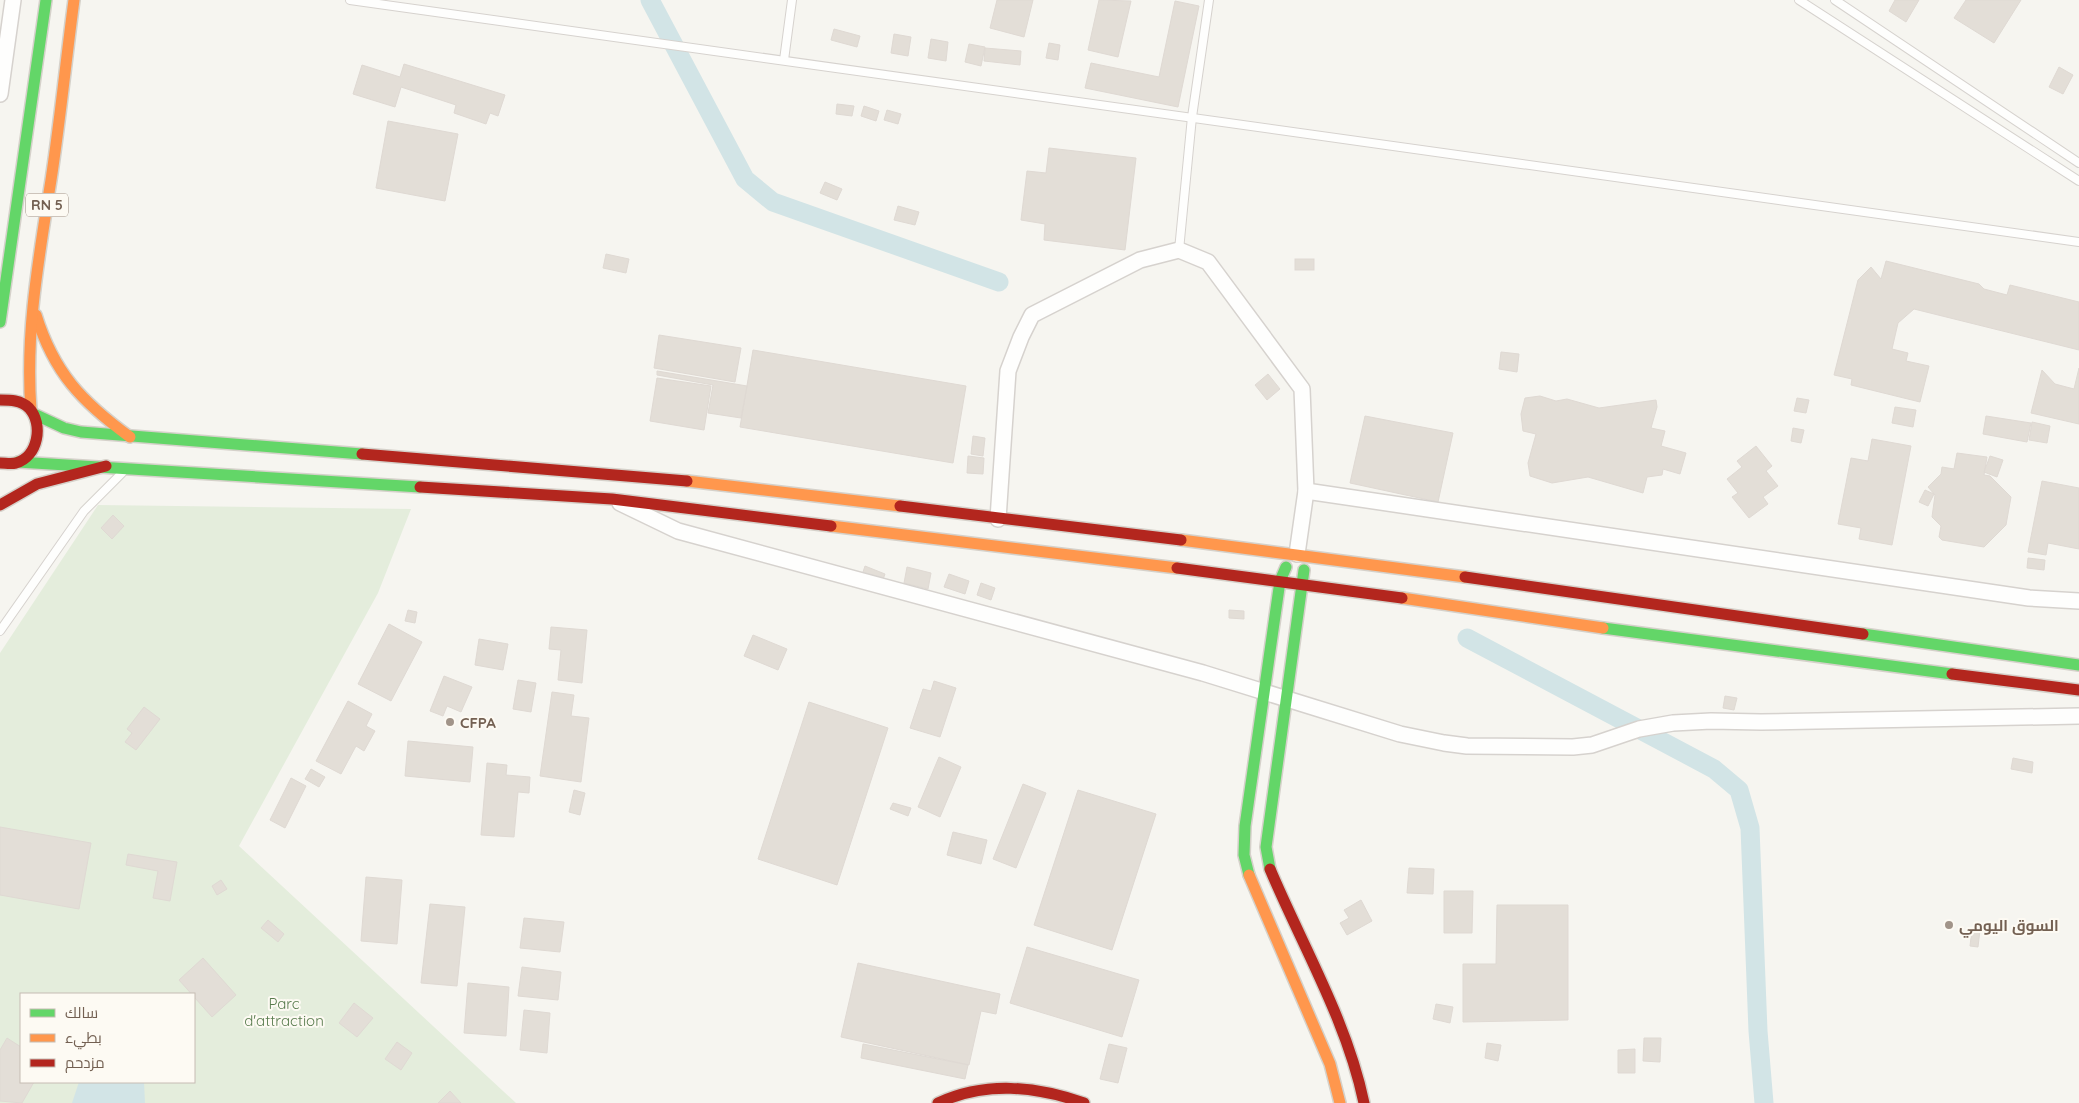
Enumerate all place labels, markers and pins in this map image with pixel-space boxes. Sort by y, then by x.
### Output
place label: CFPA [460,713,496,732]
marker: CFPA [444,716,456,728]
place label: السوق اليومي [1959,916,2059,938]
marker: السوق اليومي [1943,919,1955,931]

